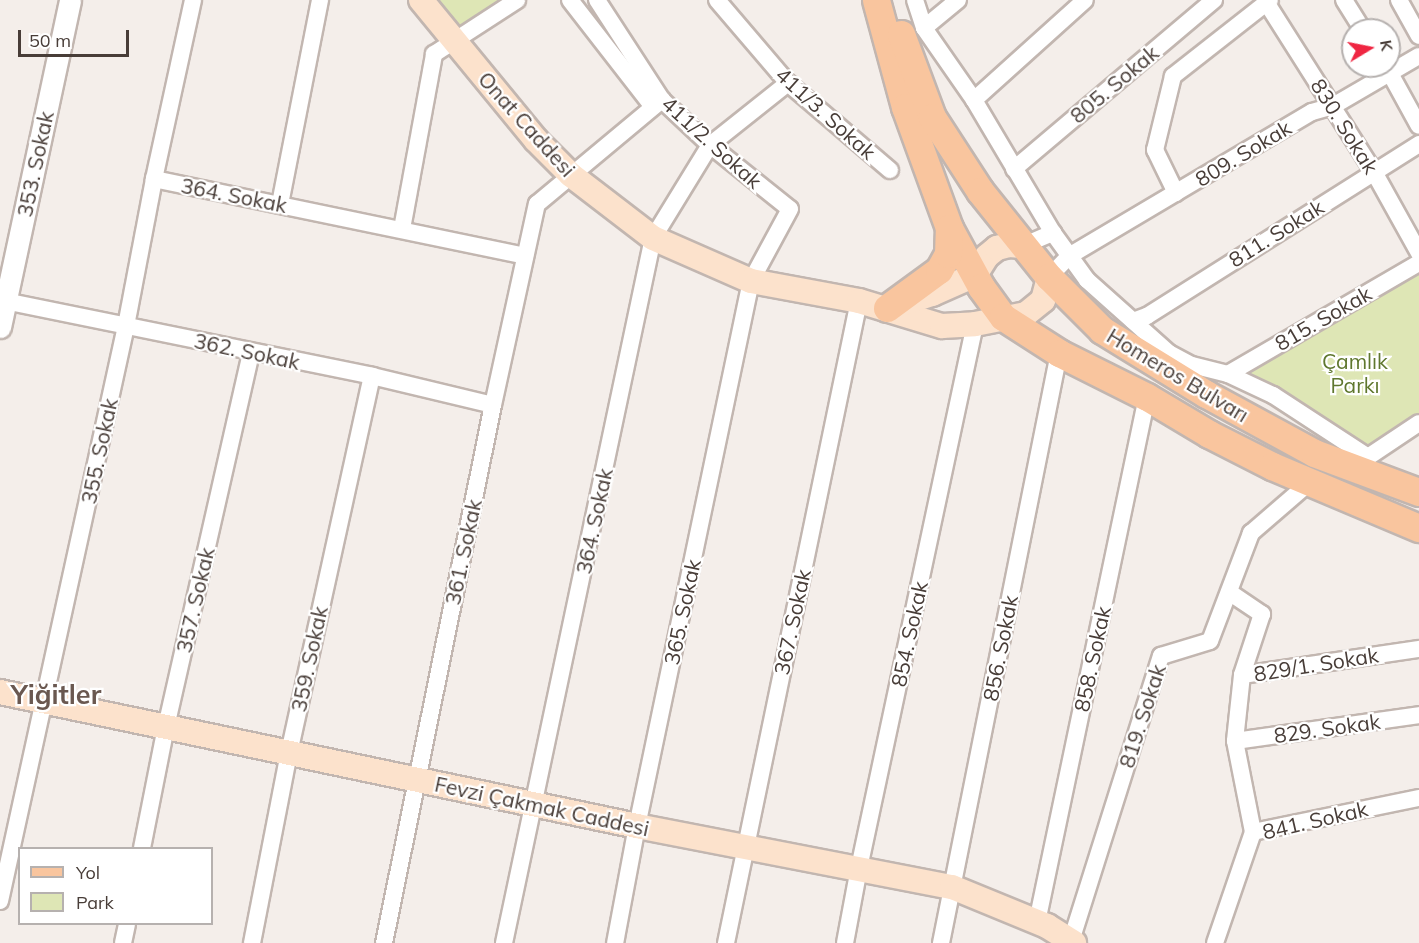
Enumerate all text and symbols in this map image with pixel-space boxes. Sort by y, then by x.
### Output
scale bar [21,18,132,56]
north arrow [1341,18,1401,78]
text: 50 m [29,29,71,52]
text: K [1376,38,1398,52]
street label: 805. Sokak [1065,40,1163,128]
street label: 411/3. Sokak [771,62,881,164]
street label: Onat Caddesi [473,66,581,182]
street label: 830. Sokak [1306,74,1384,178]
street label: 411/2. Sokak [657,91,767,193]
street label: 353. Sokak [12,109,58,219]
street label: 809. Sokak [1191,115,1295,191]
street label: 364. Sokak [179,172,289,218]
street label: 811. Sokak [1224,194,1328,272]
street label: 815. Sokak [1270,280,1376,356]
street label: Homeros Bulvarı [1103,323,1253,427]
street label: 362. Sokak [192,328,302,374]
park label: Çamlık Parkı [1322,348,1388,398]
street label: 355. Sokak [76,396,122,506]
street label: 364. Sokak [571,466,617,576]
street label: 361. Sokak [440,497,486,607]
street label: 357. Sokak [171,545,219,655]
street label: 365. Sokak [659,557,705,667]
street label: 367. Sokak [769,567,815,677]
street label: 854. Sokak [886,579,932,689]
street label: 856. Sokak [977,593,1023,703]
street label: 359. Sokak [286,604,332,714]
street label: 858. Sokak [1069,604,1115,714]
street label: 829/1. Sokak [1252,642,1380,686]
street label: 819. Sokak [1113,661,1171,771]
district label: Yiğitler [11,679,101,711]
street label: 829. Sokak [1272,708,1382,748]
street label: Fevzi Çakmak Caddesi [433,771,651,841]
street label: 841. Sokak [1260,796,1370,844]
legend [18,847,213,925]
text: Yol [76,861,100,884]
text: Park [76,891,114,914]

